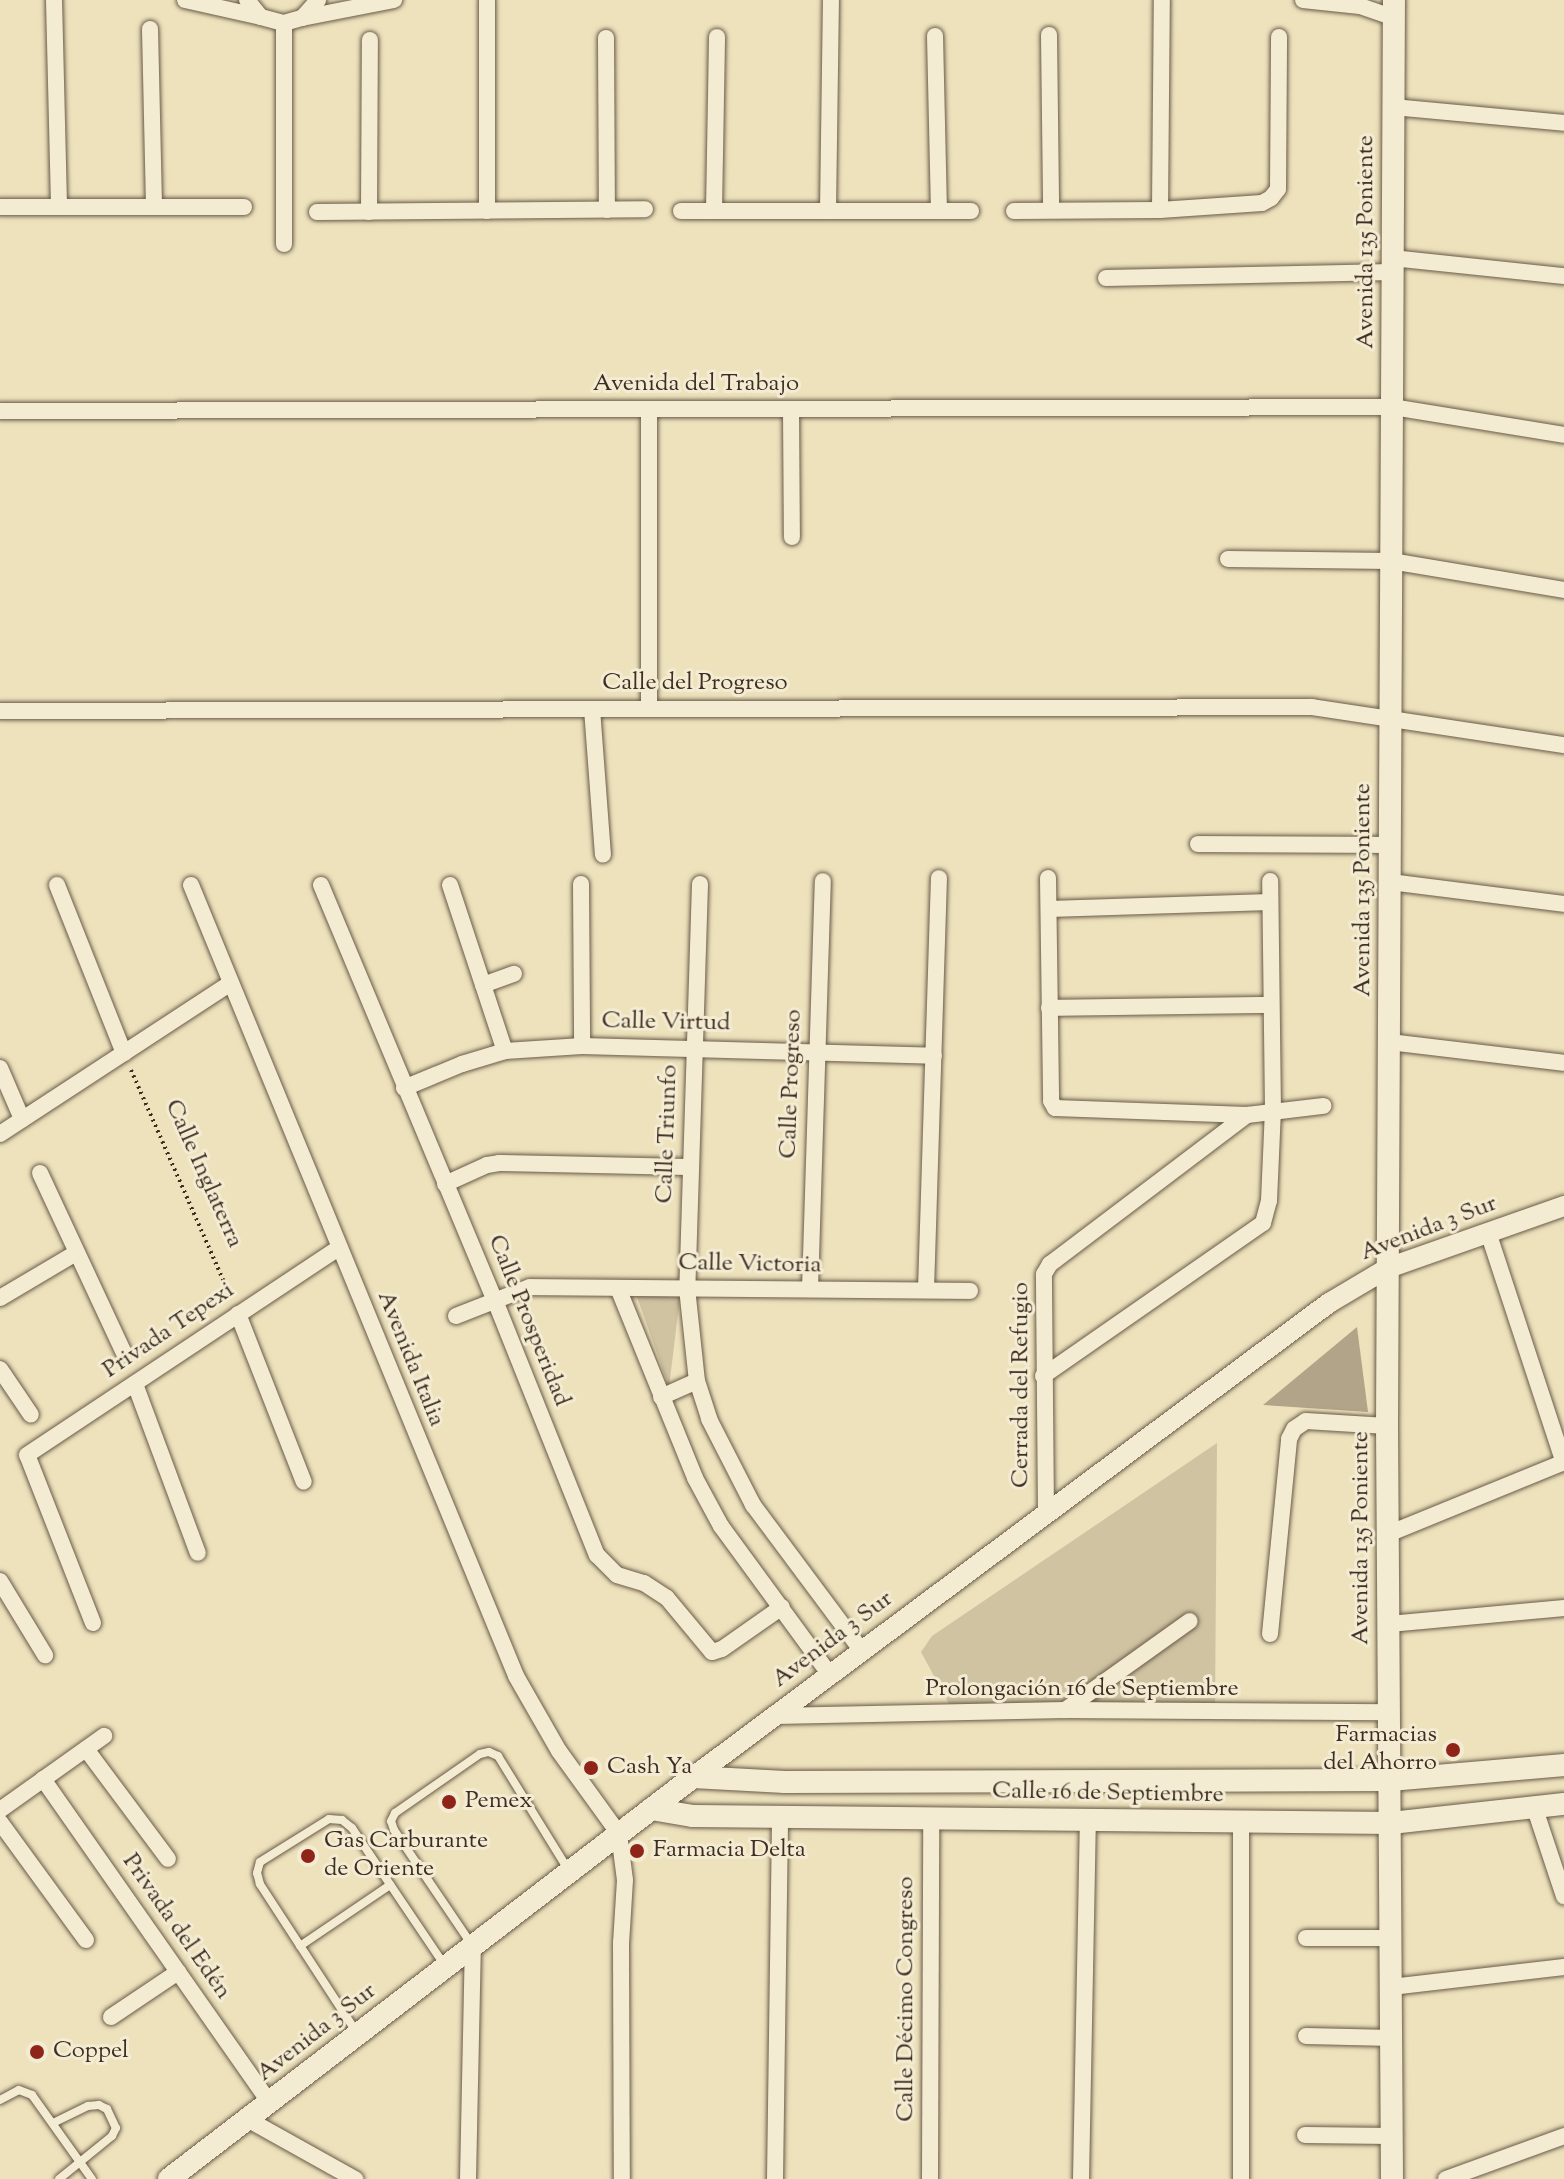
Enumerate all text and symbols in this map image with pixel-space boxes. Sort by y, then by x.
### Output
street label: Avenida 135 Poniente [1353,135,1381,349]
street label: Avenida del Trabajo [593,371,799,399]
street label: Calle del Progreso [602,670,788,698]
street label: Avenida 135 Poniente [1350,783,1378,997]
street label: Calle Virtud [601,1007,731,1039]
street label: Calle Progreso [775,1009,809,1159]
street label: Calle Triunfo [651,1064,685,1204]
street label: Calle Inglaterra [158,1096,248,1252]
street label: Avenida 3 Sur [1357,1190,1501,1268]
street label: Calle Prosperidad [480,1231,576,1411]
street label: Calle Victoria [678,1249,822,1281]
street label: Privada Tepexi [98,1277,240,1385]
street label: Cerrada del Refugio [1008,1282,1036,1488]
street label: Avenida Italia [370,1287,450,1431]
street label: Avenida 135 Poniente [1348,1431,1376,1645]
street label: Avenida 3 Sur [767,1585,899,1695]
street label: Prolongación 16 de Septiembre [925,1676,1239,1704]
place label: Farmacias del Ahorro [1323,1722,1437,1778]
marker: Farmacias del Ahorro [1444,1741,1462,1759]
place label: Cash Ya [607,1754,692,1782]
marker: Cash Ya [582,1759,600,1777]
street label: Calle 16 de Septiembre [992,1778,1224,1810]
place label: Pemex [465,1788,532,1816]
marker: Pemex [440,1793,458,1811]
place label: Gas Carburante de Oriente [324,1828,488,1884]
place label: Farmacia Delta [653,1837,806,1865]
marker: Farmacia Delta [628,1842,646,1860]
marker: Gas Carburante de Oriente [299,1847,317,1865]
street label: Privada del Edén [115,1849,237,2005]
street label: Calle Décimo Congreso [893,1876,921,2122]
street label: Avenida 3 Sur [251,1977,383,2089]
place label: Coppel [53,2038,129,2066]
marker: Coppel [28,2043,46,2061]

